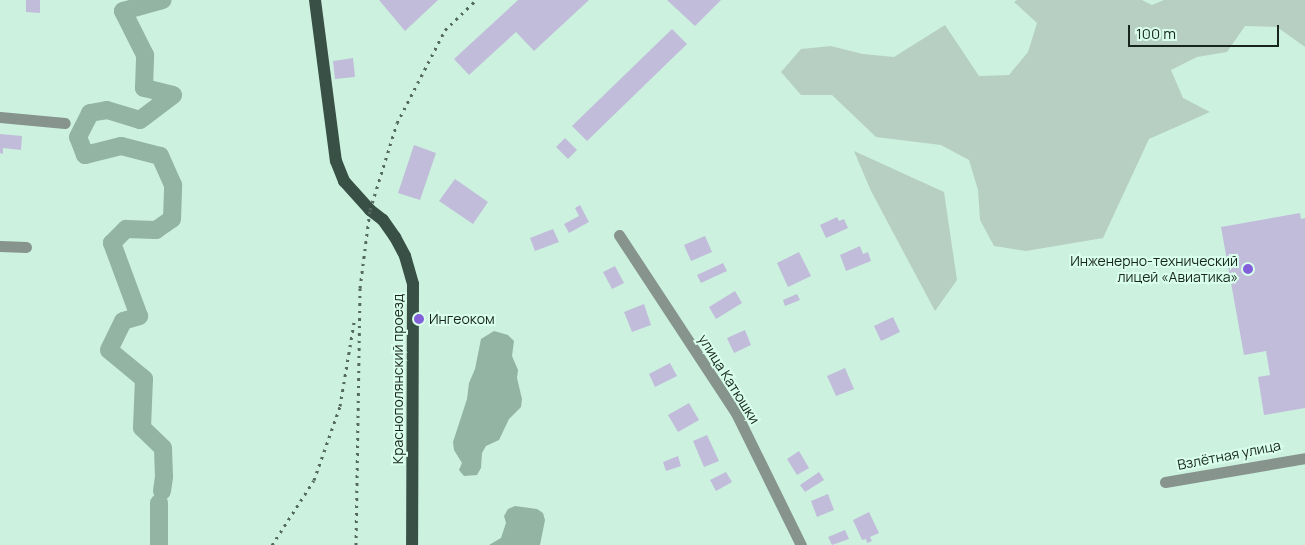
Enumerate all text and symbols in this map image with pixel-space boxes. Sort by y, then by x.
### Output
scale bar [1130,15,1281,47]
text: 100 m [1136,23,1176,44]
place label: Инженерно-технический лицей «Авиатика» [1070,253,1238,286]
marker: Инженерно-технический лицей «Авиатика» [1242,263,1254,275]
street label: Краснополянский проезд [390,294,406,464]
place label: Ингеоком [429,311,495,327]
marker: Ингеоком [413,313,425,325]
street label: улица Катюшки [695,331,763,427]
street label: Взлётная улица [1176,437,1282,473]

